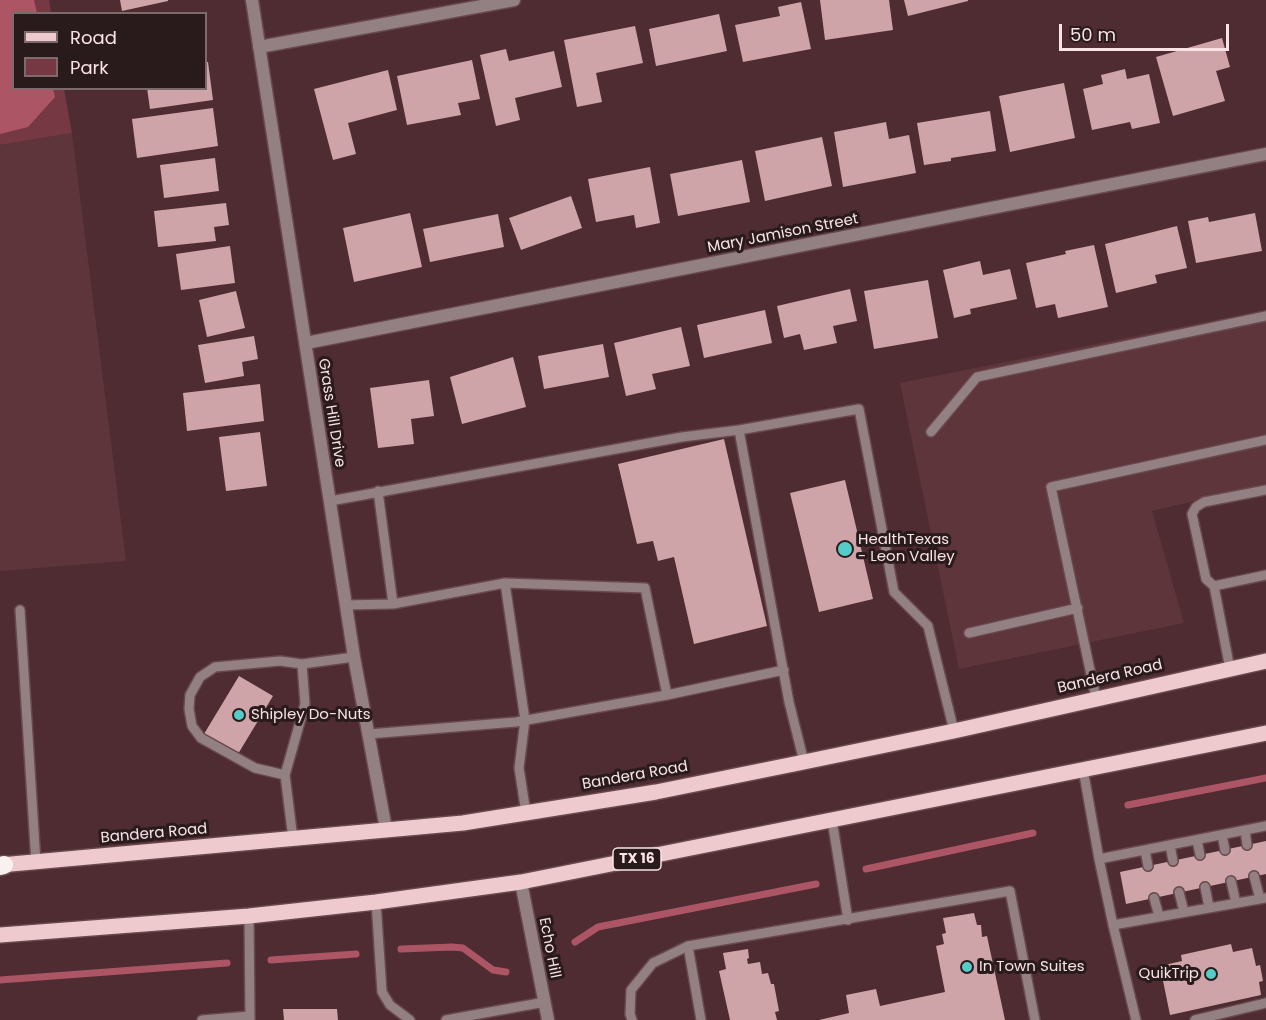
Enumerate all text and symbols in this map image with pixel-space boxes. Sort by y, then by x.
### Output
legend [12,12,207,90]
scale bar [1062,12,1232,50]
text: 50 m [1070,22,1116,47]
text: Road [70,25,117,50]
text: Park [70,55,109,80]
street label: Mary Jamison Street [706,211,860,257]
street label: Grass Hill Drive [313,357,349,469]
place label: HealthTexas - Leon Valley [858,531,955,566]
marker: HealthTexas - Leon Valley [836,540,854,558]
street label: Bandera Road [1056,656,1164,698]
place label: Shipley Do-Nuts [251,706,371,724]
marker: Shipley Do-Nuts [232,708,246,722]
street label: Bandera Road [581,758,689,794]
street label: Bandera Road [100,820,208,848]
road number: TX 16 [613,848,661,870]
street label: Echo Hill [534,916,564,980]
place label: In Town Suites [979,958,1085,976]
marker: In Town Suites [960,960,974,974]
place label: QuikTrip [1139,965,1199,983]
marker: QuikTrip [1204,967,1218,981]

